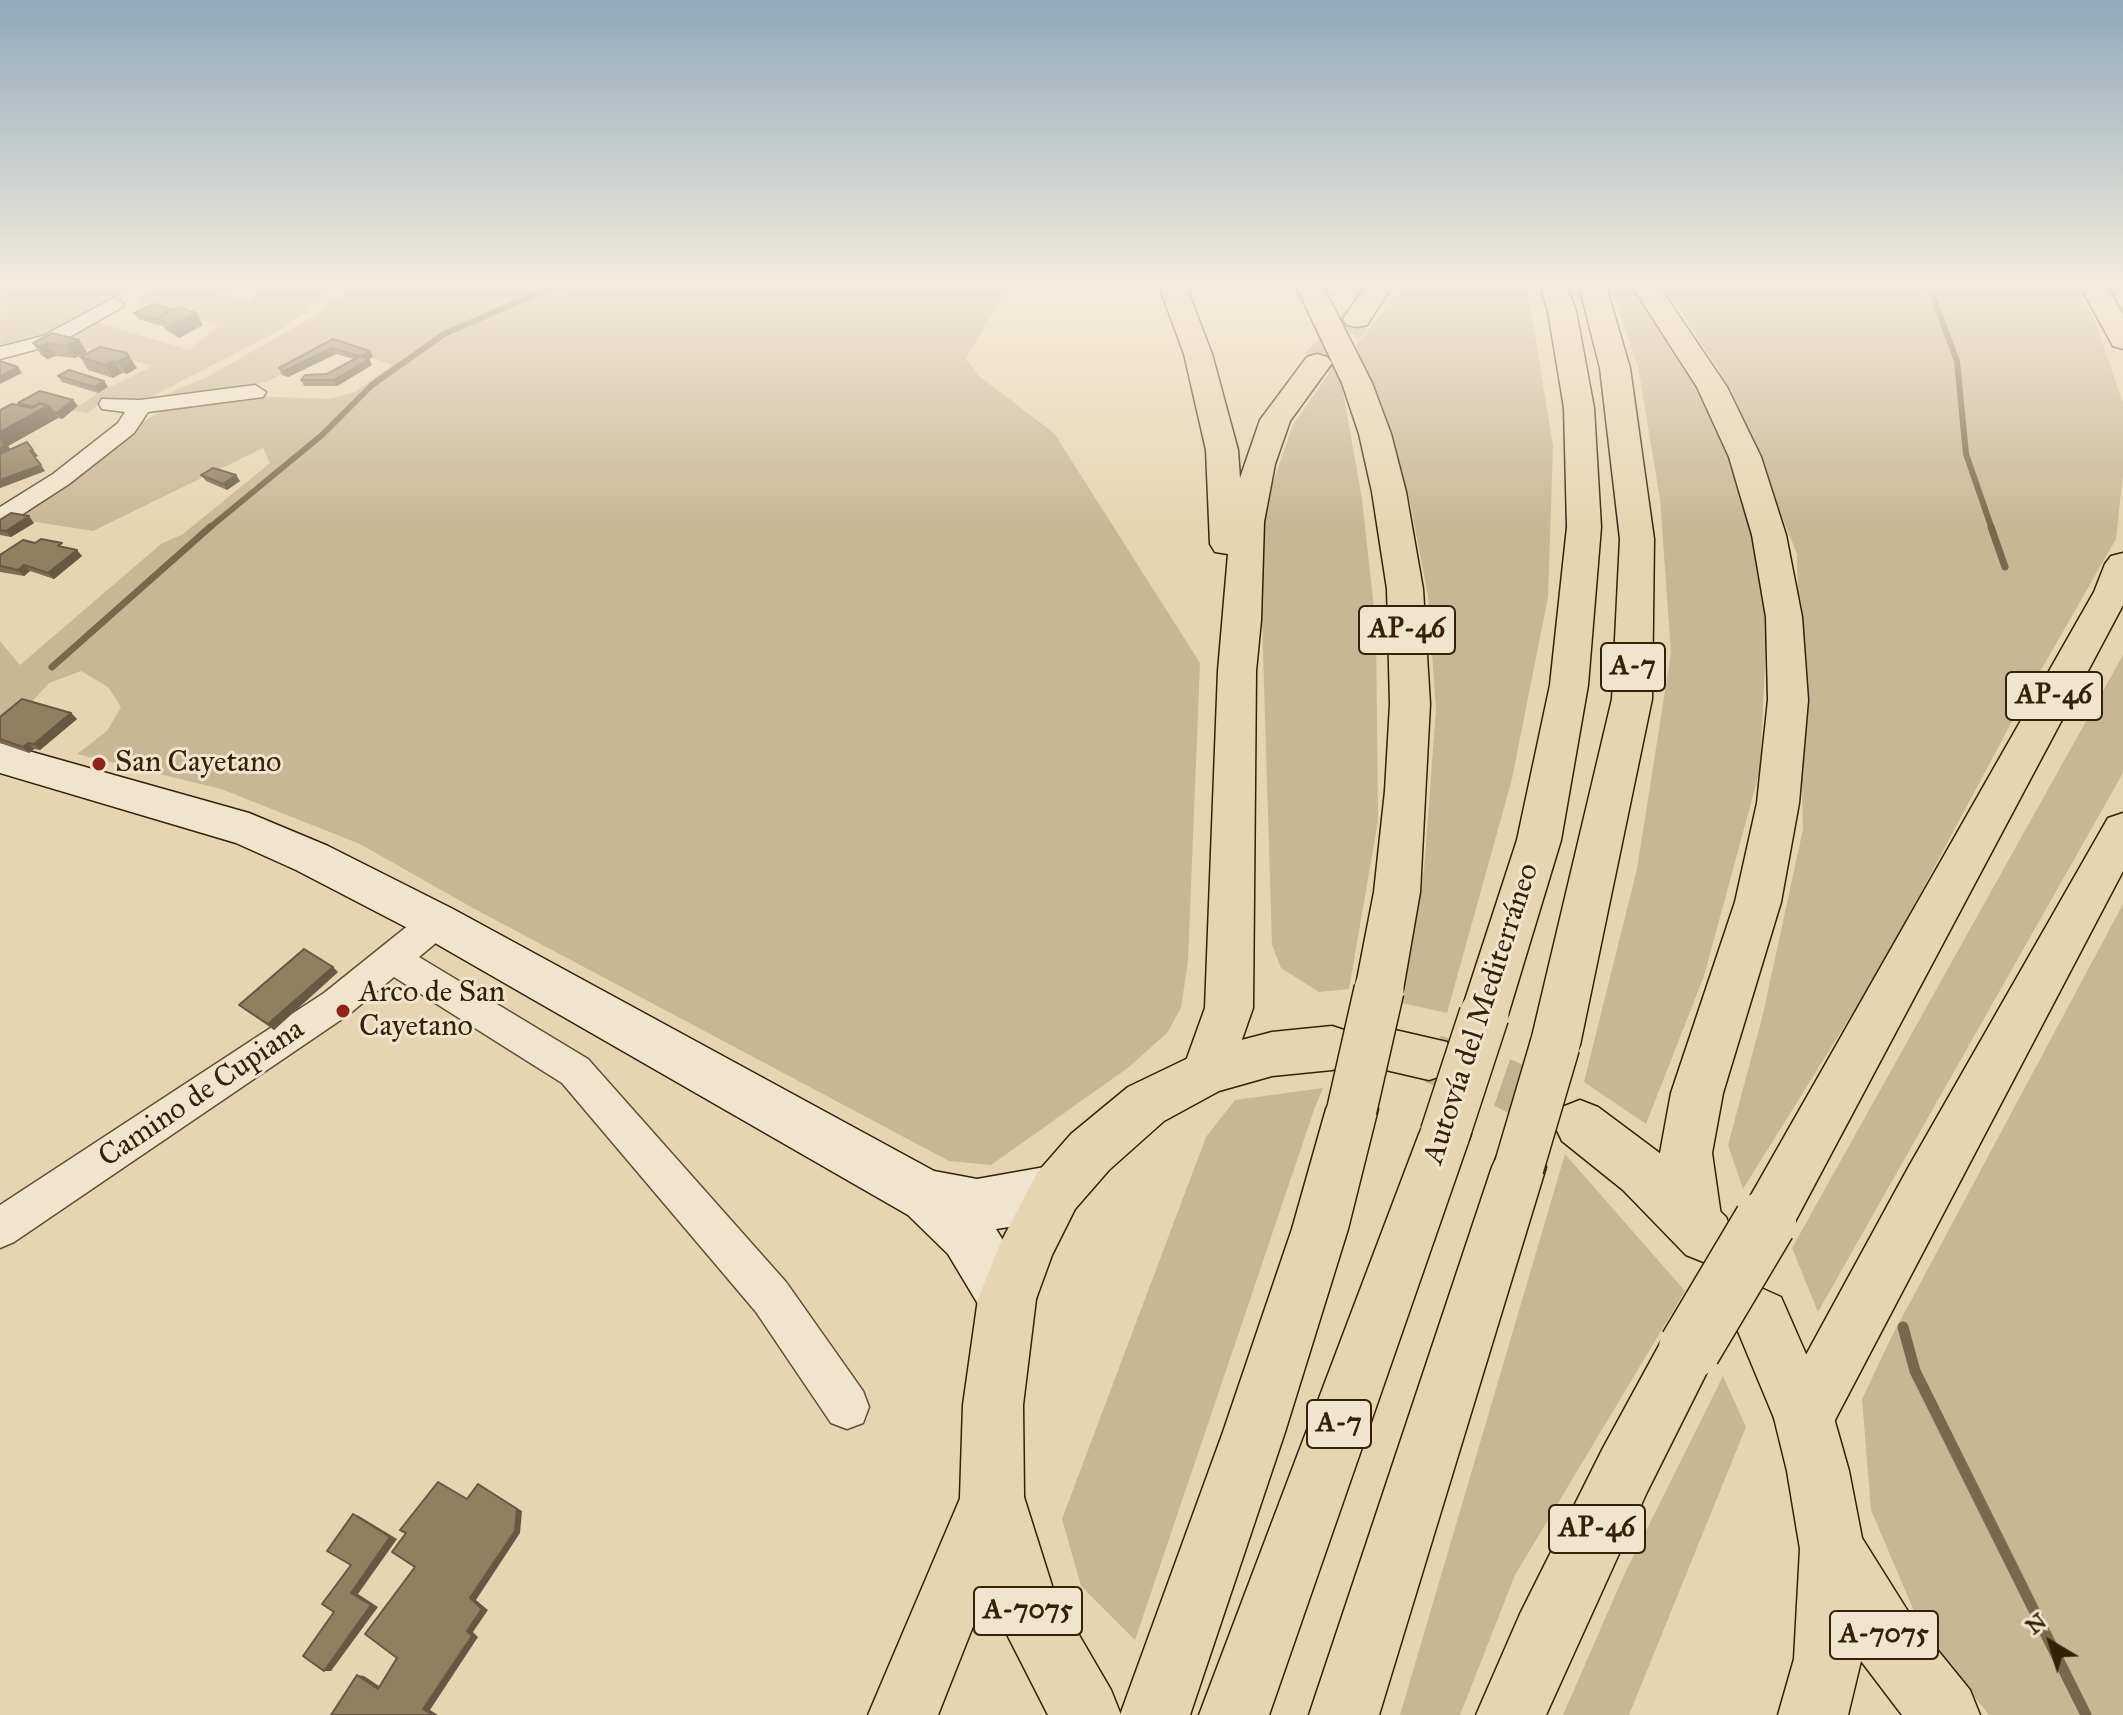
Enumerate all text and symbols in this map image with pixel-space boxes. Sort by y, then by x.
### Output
road number: AP-46 [1359,606,1455,654]
road number: A-7 [1601,643,1665,691]
road number: AP-46 [2006,672,2102,720]
place label: San Cayetano [115,746,281,782]
marker: San Cayetano [90,755,108,773]
street label: Autovía del Mediterráneo [1416,859,1548,1169]
place label: Arco de San Cayetano [359,976,505,1046]
marker: Arco de San Cayetano [334,1002,352,1020]
street label: Camino de Cupiana [92,1012,312,1176]
road number: A-7 [1307,1400,1371,1448]
road number: AP-46 [1549,1505,1645,1553]
road number: A-7075 [974,1587,1082,1635]
north arrow [2011,1603,2091,1683]
text: N [2020,1607,2052,1640]
road number: A-7075 [1830,1611,1938,1659]

